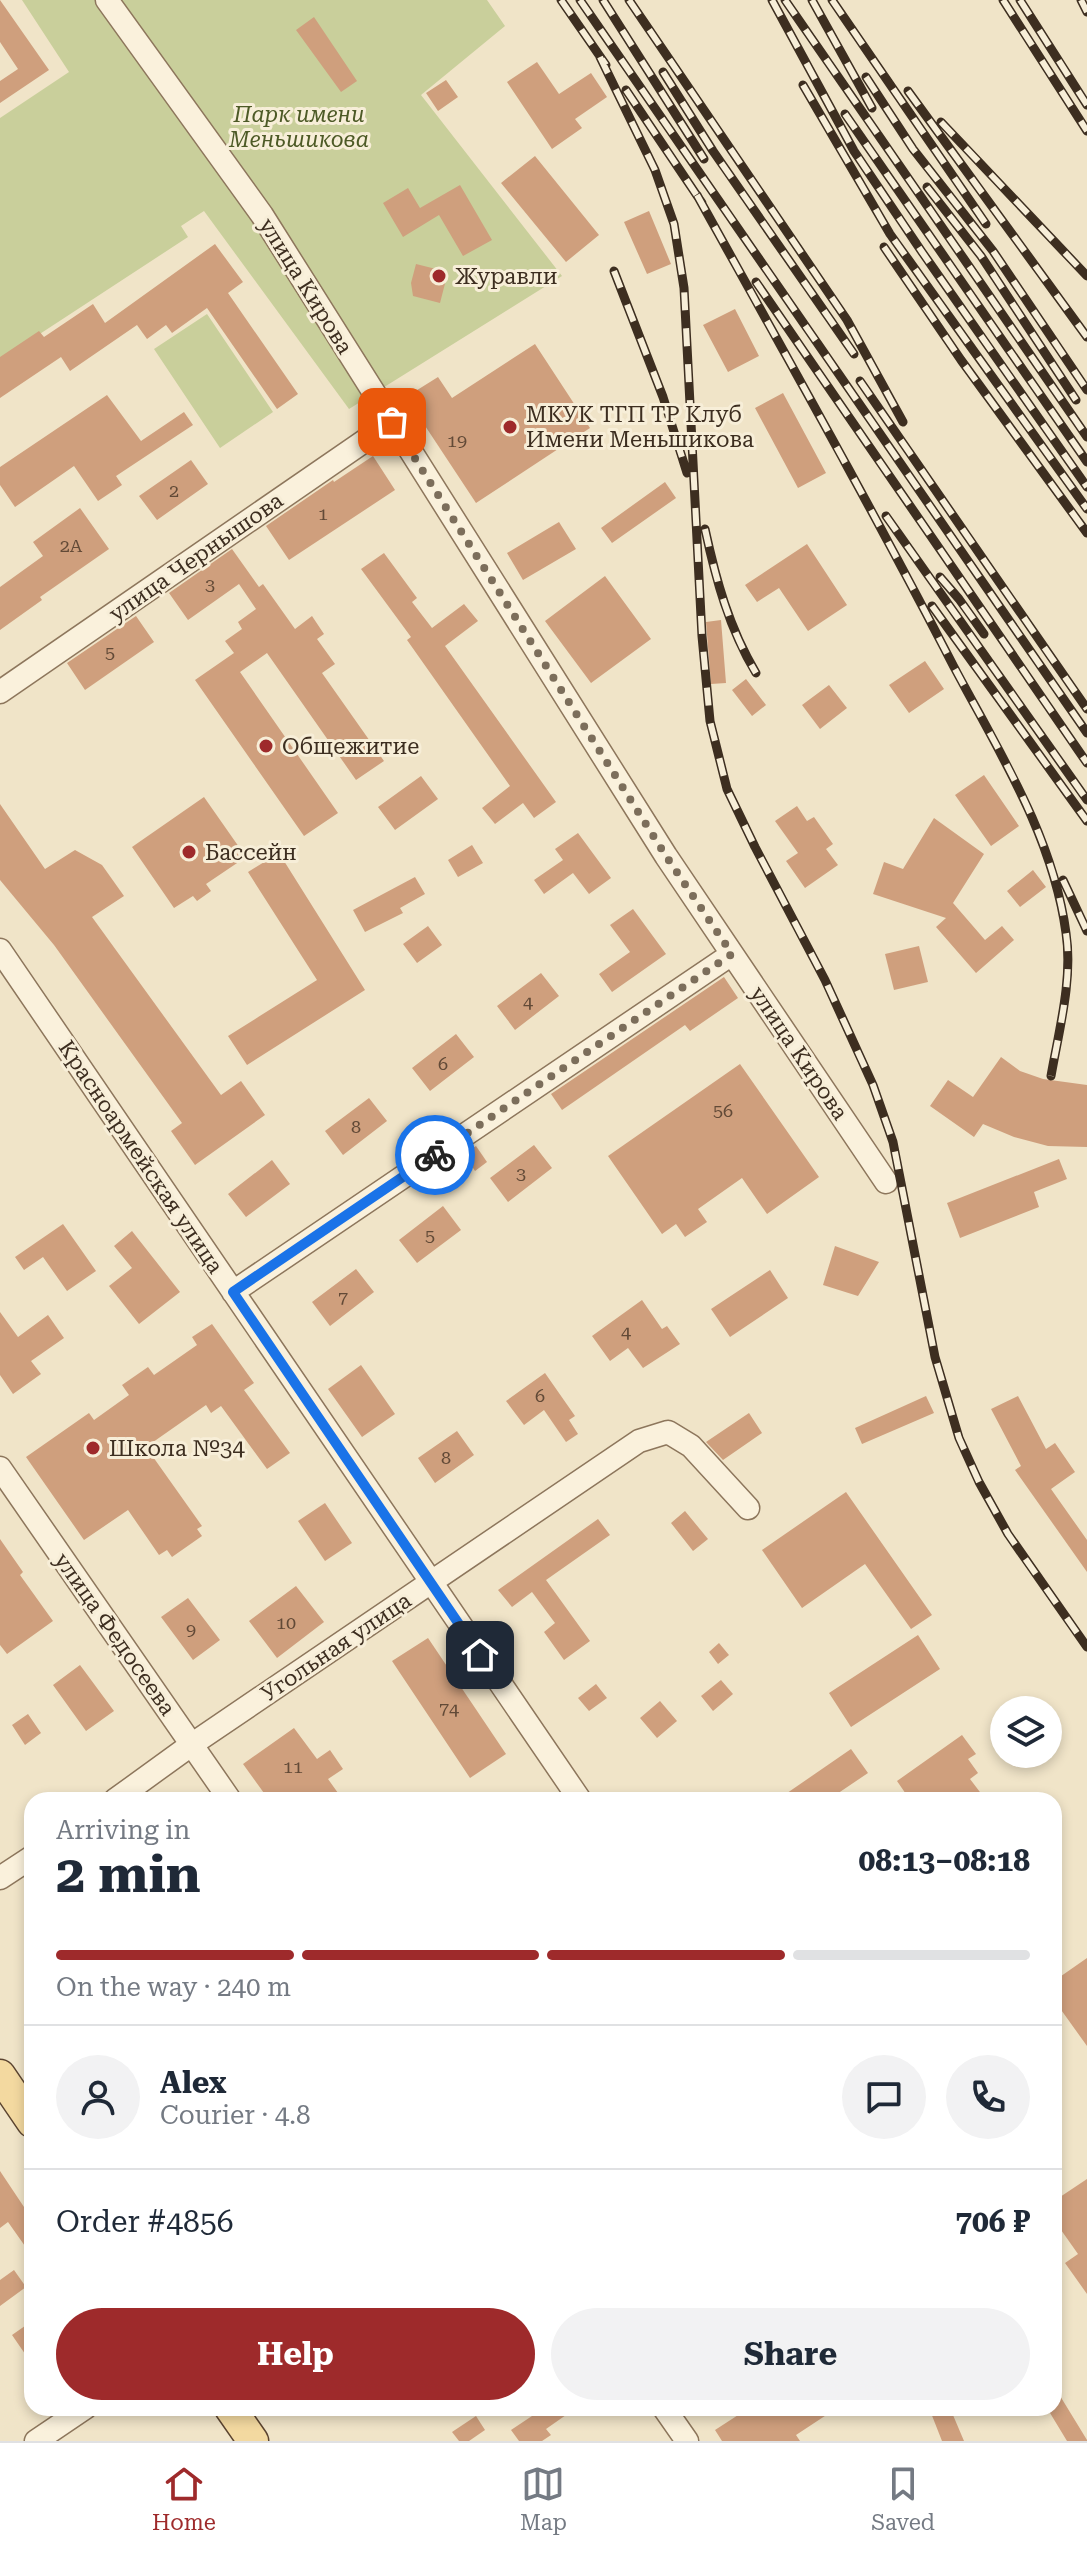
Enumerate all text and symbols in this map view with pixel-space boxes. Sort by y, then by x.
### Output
park label: Парк имени Меньшикова [228,102,369,152]
street label: улица Кирова [254,213,358,359]
place label: Журавли [455,264,558,289]
marker: Журавли [430,267,448,285]
pin [358,388,426,456]
icon: bag [370,400,414,444]
place label: МКУК ТГП ТР Клуб Имени Меньшикова [526,402,754,452]
marker: МКУК ТГП ТР Клуб Имени Меньшикова [501,418,519,436]
house number: 19 [447,430,467,451]
house number: 2 [169,480,179,501]
street label: улица Чернышова [104,488,288,626]
house number: 1 [318,503,328,524]
house number: 2А [60,535,83,556]
house number: 3 [205,574,215,595]
house number: 5 [105,642,115,663]
place label: Общежитие [282,734,419,759]
marker: Общежитие [257,737,275,755]
place label: Бассейн [205,840,297,865]
marker: Бассейн [180,843,198,861]
street label: улица Кирова [745,981,853,1125]
house number: 4 [523,991,533,1012]
street label: Красноармейская улица [54,1036,228,1278]
house number: 6 [438,1053,448,1074]
house number: 56 [713,1100,733,1121]
courier [395,1115,475,1195]
house number: 8 [351,1116,361,1137]
icon: bike [413,1133,457,1177]
house number: 3 [516,1163,526,1184]
house number: 5 [425,1225,435,1246]
house number: 7 [338,1287,348,1308]
house number: 4 [621,1321,631,1342]
house number: 6 [535,1385,545,1406]
place label: Школа №34 [109,1436,245,1461]
marker: Школа №34 [84,1439,102,1457]
house number: 8 [441,1447,451,1468]
street label: улица Федосеева [50,1548,181,1720]
street label: Угольная улица [256,1588,416,1706]
house number: 10 [276,1612,296,1633]
house number: 9 [186,1619,196,1640]
pin [446,1621,514,1689]
icon: home [458,1633,502,1677]
map controls [990,1696,1062,1768]
button: layers [990,1696,1062,1768]
house number: 74 [439,1698,459,1719]
house number: 11 [283,1756,303,1777]
text: Arriving in [56,1815,190,1845]
text: 08:13–08:18 [858,1843,1030,1878]
text: 2 min [56,1844,201,1905]
text: On the way · 240 m [56,1972,291,2002]
button: person [56,2055,140,2139]
button: chat [842,2055,926,2139]
button: phone [946,2055,1030,2139]
text: Alex [160,2065,227,2100]
text: Courier · 4.8 [160,2100,310,2130]
text: Order #4856 [56,2204,234,2239]
text: 706 ₽ [955,2204,1030,2239]
button: Help [56,2308,535,2400]
button: Share [551,2308,1030,2400]
tab: Home [152,2462,216,2535]
tab: Map [520,2462,567,2535]
tab: Saved [871,2462,935,2535]

